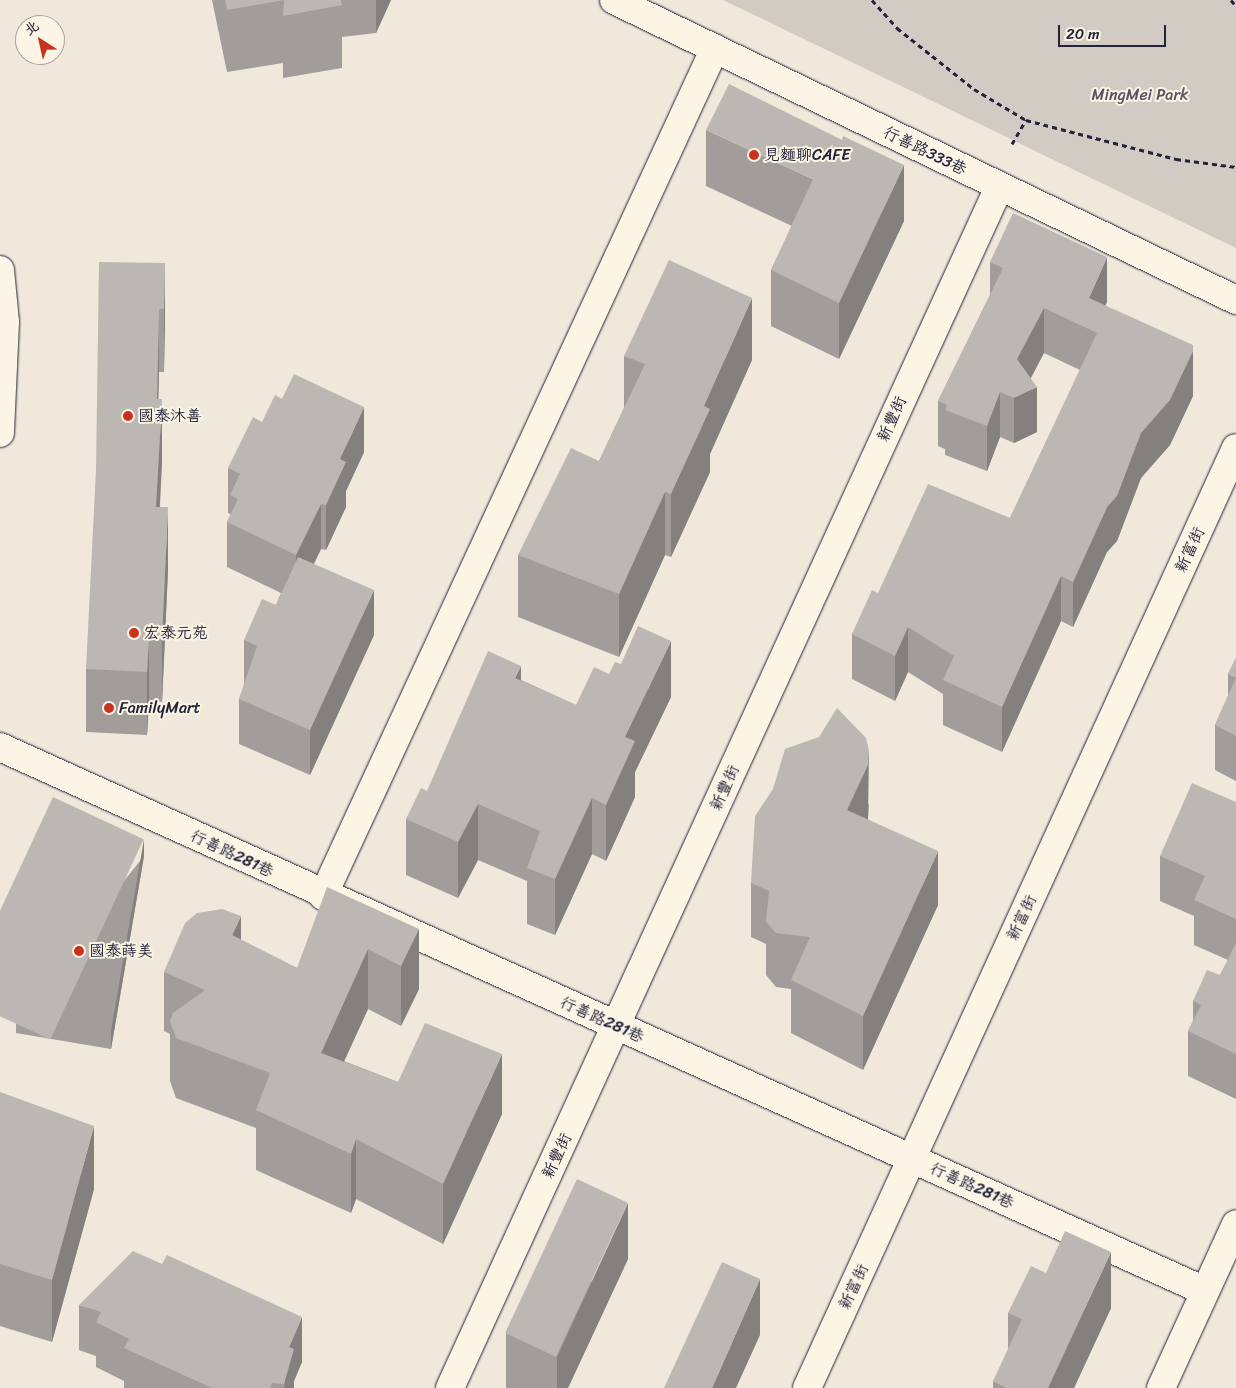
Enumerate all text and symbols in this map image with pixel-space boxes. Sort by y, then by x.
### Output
text: 北 [19,14,45,42]
north arrow [15,15,65,65]
scale bar [1061,15,1168,47]
text: 20 m [1066,21,1100,47]
park label: MingMei Park [1091,85,1189,105]
street label: 行善路333巷 [880,123,970,179]
place label: 見麵聊CAFE [764,145,850,165]
marker: 見麵聊CAFE [748,149,760,161]
street label: 新豐街 [873,393,911,445]
place label: 國泰沐善 [138,406,202,426]
marker: 國泰沐善 [122,410,134,422]
street label: 新富街 [1171,524,1209,576]
place label: 宏泰元苑 [144,623,208,643]
marker: 宏泰元苑 [128,627,140,639]
place label: FamilyMart [119,698,200,718]
marker: FamilyMart [103,702,115,714]
street label: 新豐街 [706,762,744,814]
street label: 行善路281巷 [187,826,277,882]
street label: 新富街 [1003,892,1041,944]
place label: 國泰蒔美 [89,941,153,961]
marker: 國泰蒔美 [73,945,85,957]
street label: 行善路281巷 [557,993,647,1047]
street label: 新豐街 [538,1130,576,1182]
street label: 行善路281巷 [927,1159,1017,1213]
street label: 新富街 [835,1261,873,1313]

